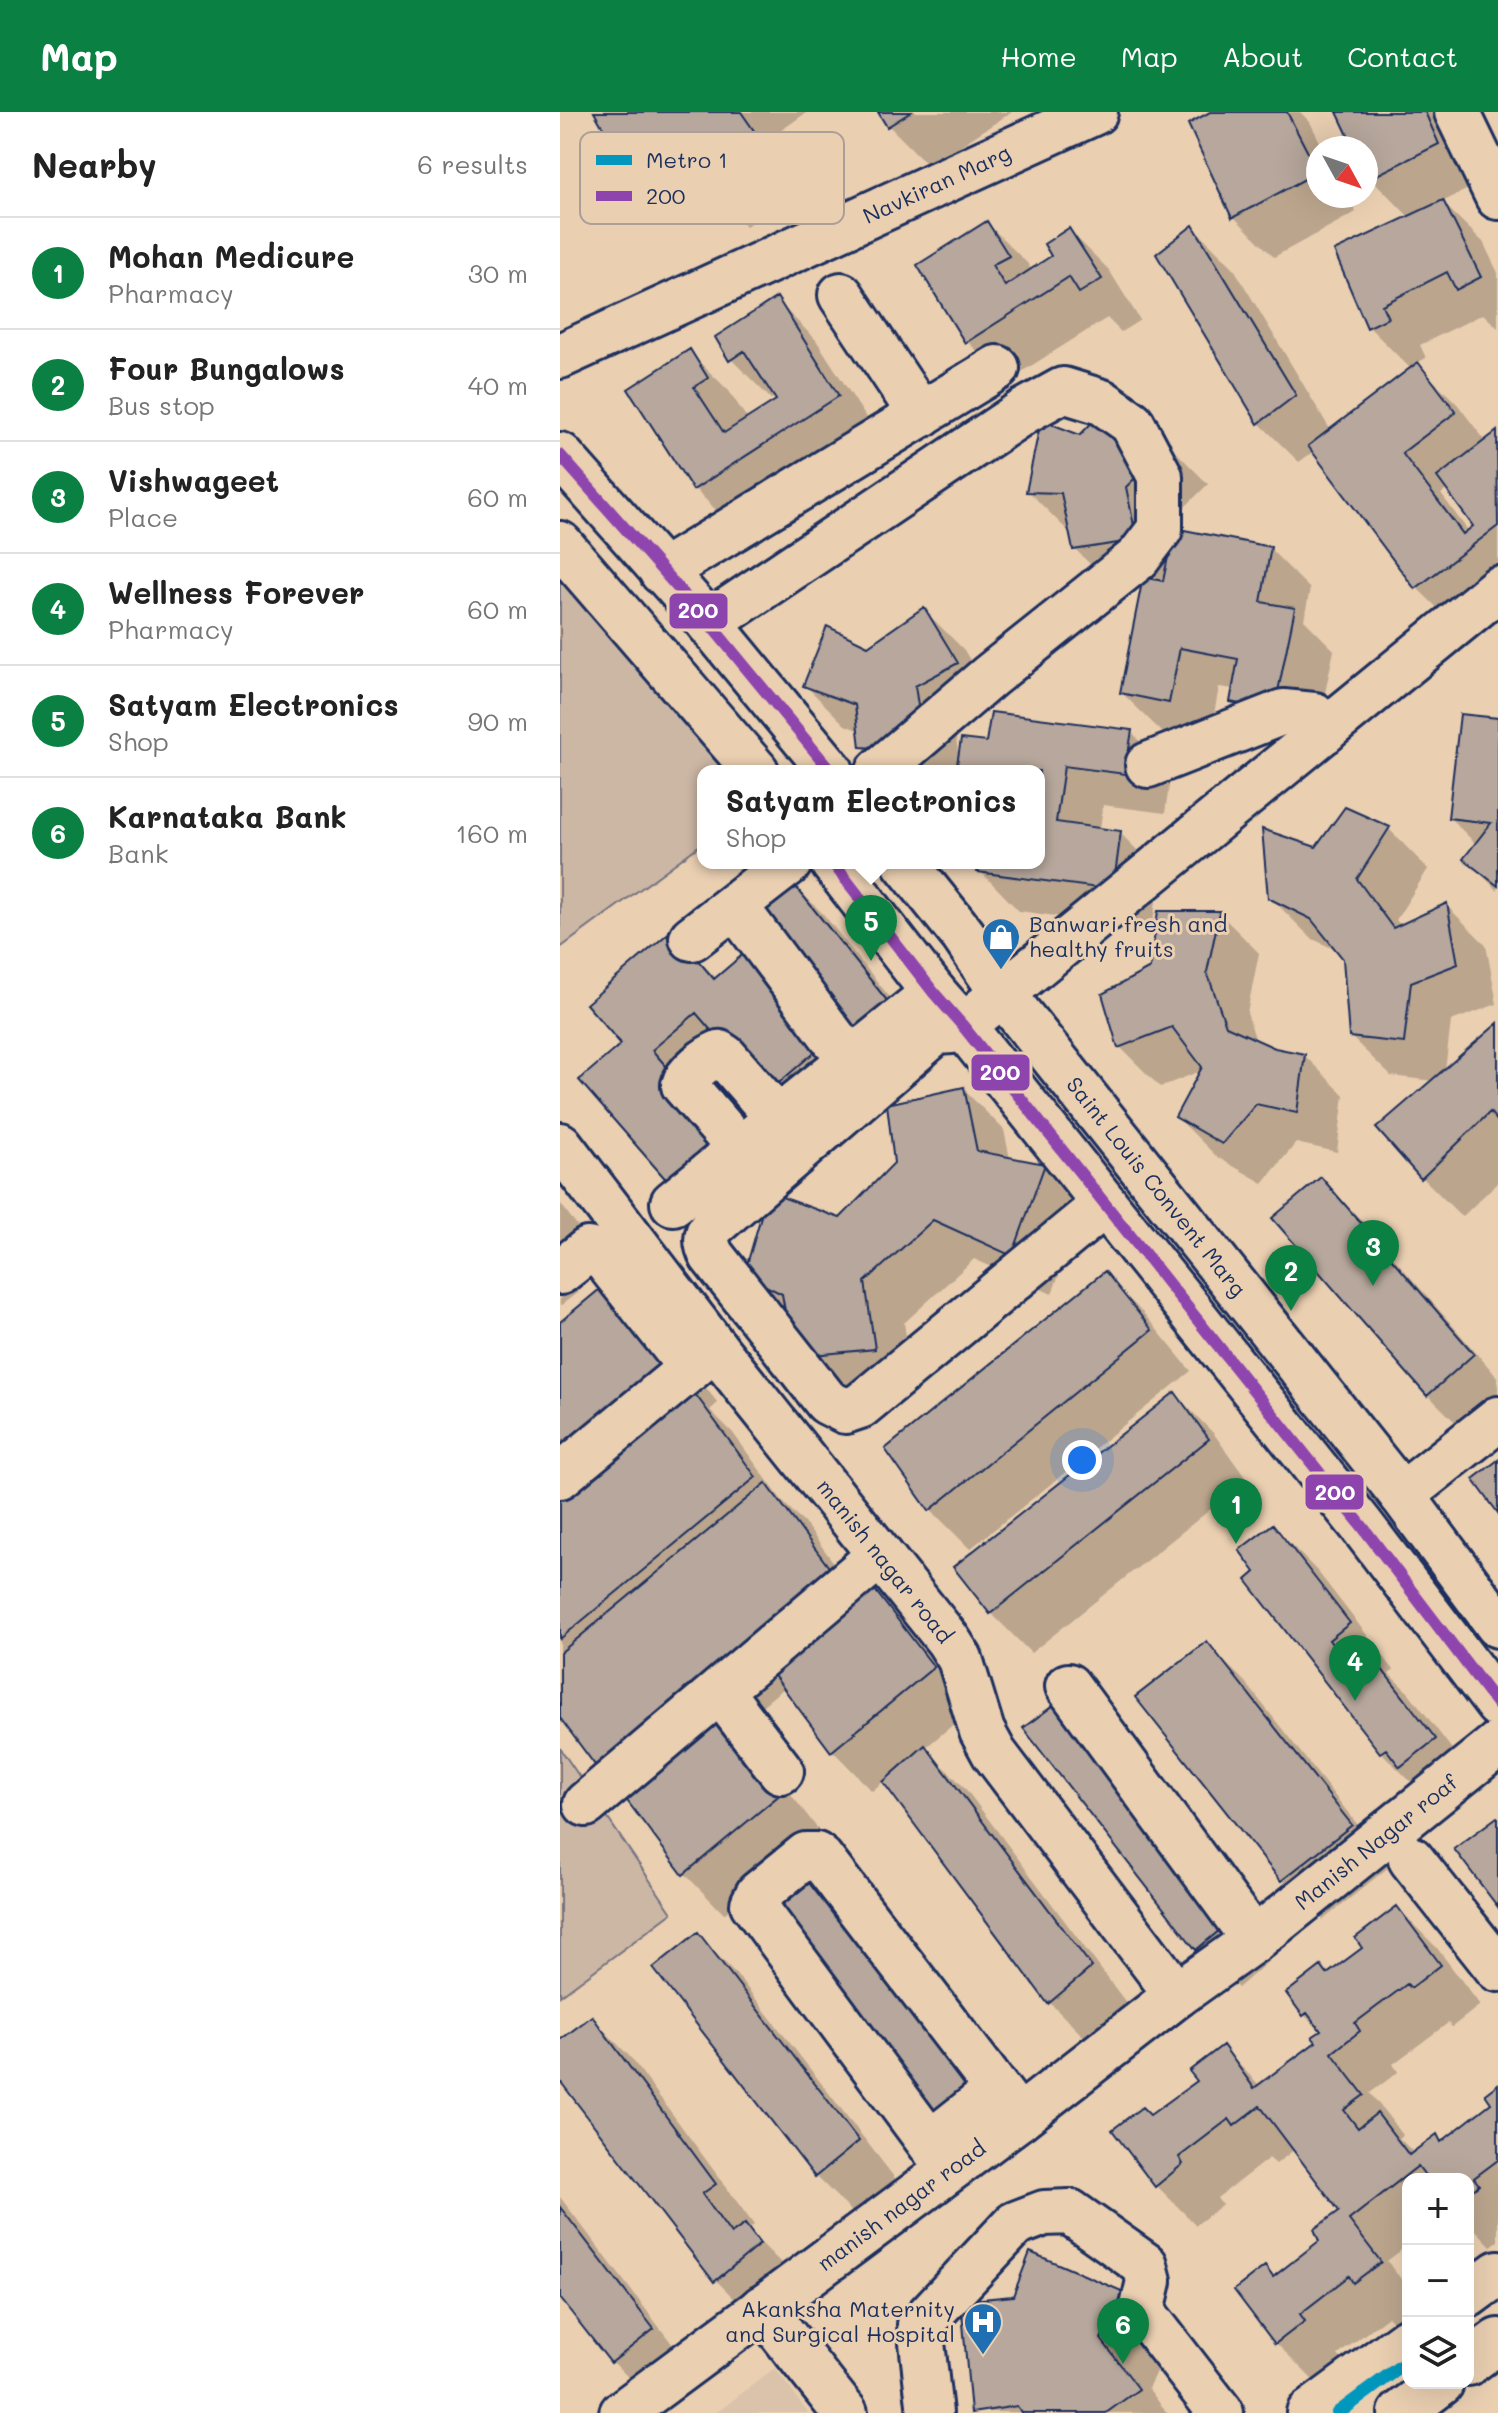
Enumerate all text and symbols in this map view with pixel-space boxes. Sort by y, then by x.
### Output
text: Map [40,31,118,81]
text: Home [1001,38,1077,74]
text: Map [1121,38,1178,74]
text: About [1222,38,1303,74]
text: Contact [1347,38,1458,74]
legend [580,132,844,224]
north arrow [1306,136,1378,208]
street label: Navkiran Marg [858,138,1015,230]
text: Nearby [32,142,157,187]
text: Metro 1 [646,145,728,174]
text: 6 results [417,147,528,181]
text: 200 [646,181,685,210]
text: Mohan Medicure [108,236,354,276]
text: 1 [52,256,64,290]
text: 30 m [468,256,528,290]
text: Pharmacy [108,276,234,310]
text: Four Bungalows [108,348,345,388]
text: 2 [51,368,65,402]
text: 40 m [468,368,528,402]
text: Bus stop [108,388,215,422]
text: Vishwageet [108,460,279,500]
text: 3 [50,480,66,514]
text: 60 m [467,480,528,514]
text: Place [108,500,178,534]
text: Wellness Forever [108,572,365,612]
text: 4 [50,592,66,626]
text: 60 m [467,592,528,626]
line badge: 200 [668,592,729,630]
text: 200 [678,595,718,624]
text: Pharmacy [108,612,234,646]
text: Satyam Electronics [108,684,399,724]
text: 5 [50,704,66,738]
text: 90 m [468,704,528,738]
text: Shop [108,724,169,758]
popup [697,765,1045,869]
text: Satyam Electronics [726,780,1016,820]
text: Karnataka Bank [108,796,347,836]
text: 6 [50,816,66,850]
text: 160 m [456,816,528,850]
text: Shop [726,820,787,854]
text: Bank [108,836,169,870]
pin: 5 [845,895,897,961]
place label: Banwari fresh and healthy fruits [1029,909,1227,963]
shop icon: Banwari fresh and healthy fruits [980,916,1022,971]
line badge: 200 [970,1053,1031,1092]
text: 200 [980,1057,1020,1086]
street label: Saint Louis Convent Marg [1060,1070,1253,1302]
pin: 3 [1347,1220,1399,1286]
pin: 2 [1265,1245,1317,1311]
your location [1062,1440,1102,1480]
street label: manish nagar road [811,1473,960,1649]
line badge: 200 [1304,1473,1365,1511]
text: 200 [1315,1477,1355,1506]
pin: 1 [1210,1478,1262,1544]
pin: 4 [1329,1635,1381,1701]
street label: Manish Nagar roaf [1288,1767,1464,1916]
street label: manish nagar road [811,2133,991,2277]
map controls [1402,2173,1474,2389]
button: + [1402,2173,1474,2245]
button: − [1402,2245,1474,2317]
place label: Akanksha Maternity and Surgical Hospital [725,2294,955,2348]
pin: 6 [1097,2298,1149,2364]
hospital icon: Akanksha Maternity and Surgical Hospital [962,2301,1004,2356]
button: layers [1402,2317,1474,2389]

